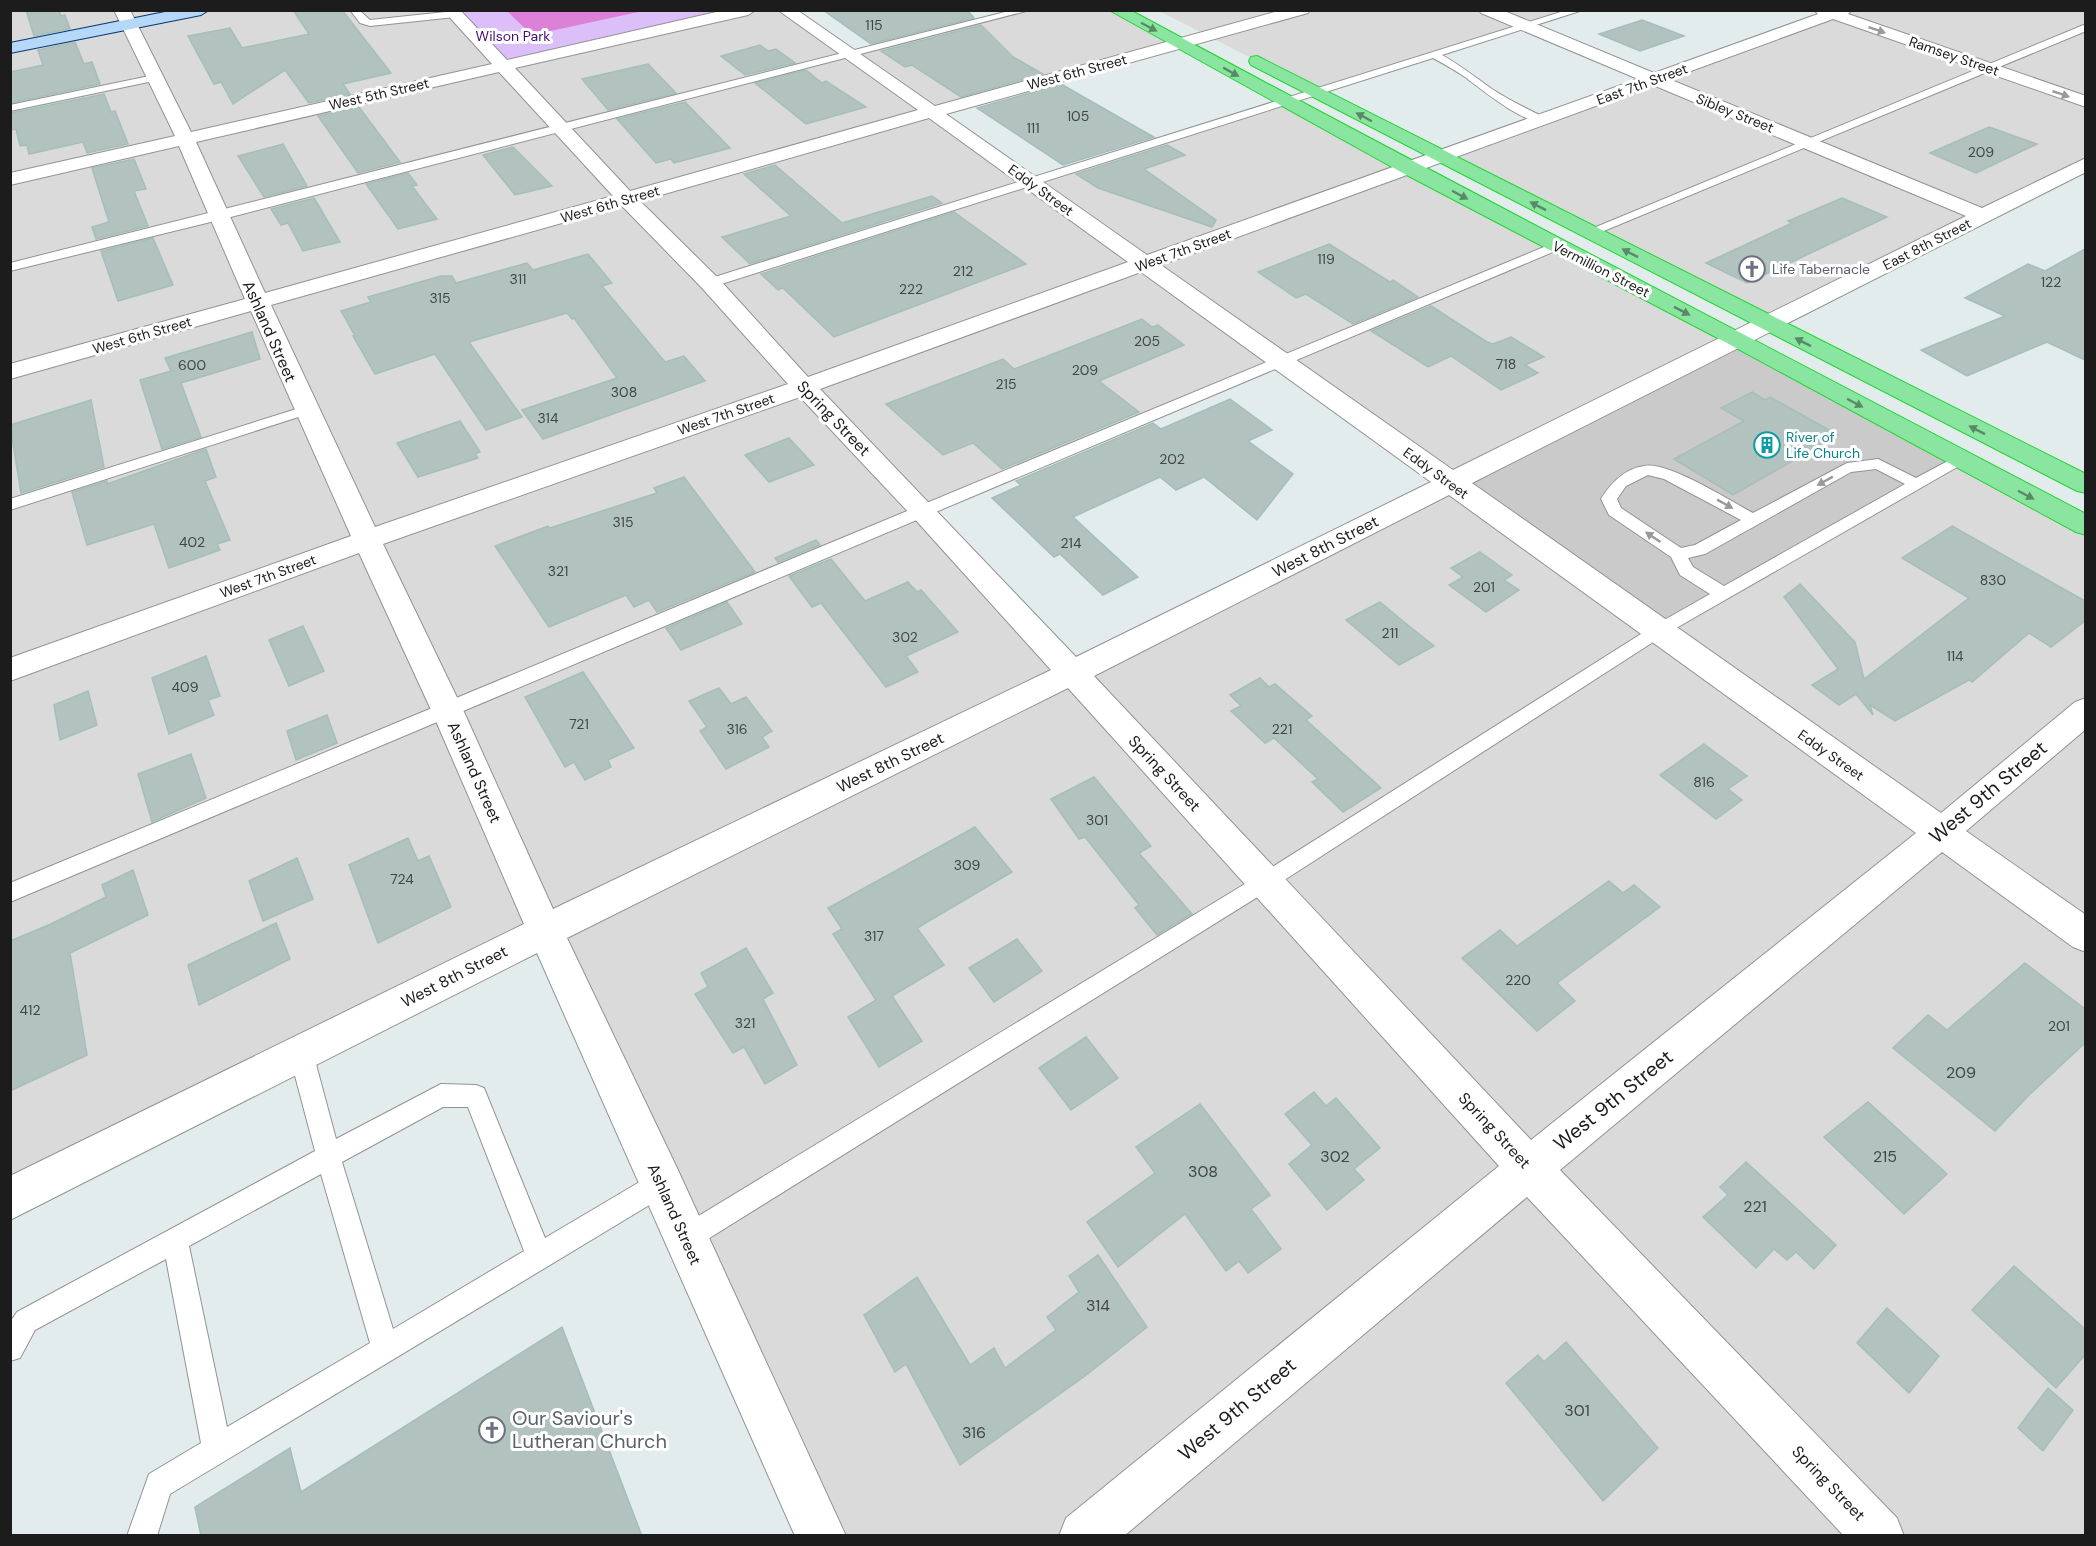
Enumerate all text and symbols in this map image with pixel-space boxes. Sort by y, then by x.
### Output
house number: 115 [865,16,883,34]
one-way arrow [1140,22,1157,32]
one-way arrow [1868,25,1886,35]
park label: Wilson Park [476,27,550,45]
street label: Ramsey Street [1907,32,2001,80]
street label: West 6th Street [1025,50,1129,94]
street label: East 7th Street [1594,59,1690,109]
one-way arrow [1223,67,1240,77]
street label: West 5th Street [327,74,431,114]
street label: Sibley Street [1694,89,1776,137]
one-way arrow [2052,89,2070,99]
house number: 105 [1067,107,1089,125]
one-way arrow [1356,112,1373,122]
house number: 111 [1026,119,1040,137]
house number: 209 [1968,143,1994,161]
street label: Eddy Street [1005,160,1077,220]
street label: West 6th Street [558,181,662,227]
one-way arrow [1452,190,1469,200]
one-way arrow [1529,201,1546,211]
street label: East 8th Street [1880,214,1974,274]
street label: West 7th Street [1132,224,1234,276]
street label: Vermillion Street [1549,237,1653,301]
one-way arrow [1621,248,1638,258]
house number: 119 [1317,250,1335,268]
church icon: Life Tabernacle [1737,254,1767,284]
place label: Life Tabernacle [1772,260,1870,278]
house number: 212 [953,262,973,280]
house number: 311 [510,270,526,288]
house number: 122 [2041,273,2061,291]
street label: Ashland Street [238,277,301,385]
house number: 222 [899,280,923,298]
house number: 315 [430,289,450,307]
one-way arrow [1674,306,1691,316]
street label: West 6th Street [90,312,194,358]
house number: 205 [1134,332,1160,350]
one-way arrow [1795,337,1812,347]
house number: 718 [1496,355,1516,373]
house number: 600 [178,356,206,374]
house number: 209 [1072,361,1098,379]
house number: 215 [996,375,1016,393]
street label: Spring Street [792,376,875,460]
house number: 308 [611,383,637,401]
street label: West 7th Street [675,389,777,439]
one-way arrow [1846,398,1863,407]
house number: 314 [538,409,559,427]
one-way arrow [1969,425,1986,435]
place label: River of Life Church [1786,428,1860,462]
building icon: River of Life Church [1752,430,1782,460]
street label: Eddy Street [1400,443,1472,503]
house number: 202 [1159,450,1185,468]
one-way arrow [1816,476,1833,486]
one-way arrow [2018,490,2035,500]
one-way arrow [1717,499,1734,509]
street label: West 8th Street [1268,511,1382,582]
house number: 315 [613,513,633,531]
one-way arrow [1645,532,1661,543]
house number: 402 [179,533,205,551]
house number: 214 [1061,534,1082,552]
street label: West 7th Street [217,550,319,602]
house number: 321 [548,562,568,580]
house number: 830 [1980,571,2006,589]
house number: 201 [1473,578,1495,596]
house number: 211 [1382,624,1398,642]
house number: 302 [892,628,918,646]
house number: 114 [1946,647,1964,665]
house number: 409 [172,678,199,696]
house number: 721 [569,715,589,733]
street label: Ashland Street [443,718,506,826]
house number: 316 [726,720,748,738]
house number: 221 [1272,720,1292,738]
street label: Eddy Street [1794,726,1868,784]
street label: West 8th Street [833,727,947,797]
street label: Spring Street [1124,731,1205,816]
street label: West 9th Street [1924,735,2053,849]
house number: 816 [1693,773,1715,791]
house number: 301 [1086,811,1108,829]
house number: 309 [954,856,981,874]
house number: 724 [390,870,414,888]
house number: 317 [864,927,884,945]
street label: West 8th Street [397,941,511,1012]
house number: 220 [1505,971,1531,989]
house number: 412 [20,1001,40,1019]
house number: 321 [735,1014,755,1032]
house number: 201 [2048,1017,2070,1035]
street label: West 9th Street [1548,1044,1678,1156]
house number: 209 [1946,1062,1976,1083]
street label: Spring Street [1454,1088,1535,1173]
house number: 302 [1320,1146,1350,1167]
house number: 215 [1873,1146,1897,1167]
street label: Ashland Street [643,1160,706,1268]
house number: 308 [1188,1161,1218,1182]
house number: 221 [1743,1196,1767,1217]
house number: 314 [1086,1295,1110,1316]
street label: West 9th Street [1173,1352,1302,1466]
house number: 301 [1564,1400,1590,1421]
place label: Our Saviour's Lutheran Church [512,1405,667,1454]
church icon: Our Saviour's Lutheran Church [477,1415,507,1445]
house number: 316 [962,1422,986,1443]
street label: Spring Street [1787,1441,1870,1525]

